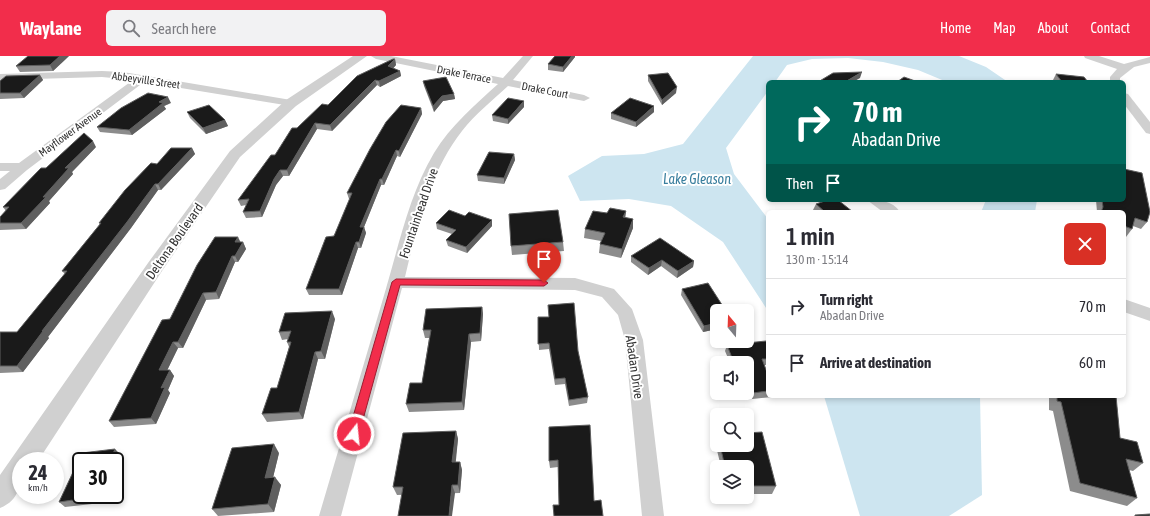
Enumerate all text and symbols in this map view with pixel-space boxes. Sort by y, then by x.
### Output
search box [106,10,386,46]
text: Waylane [20,17,82,39]
icon: search [120,17,142,39]
text: Search here [152,20,216,37]
text: Home [940,20,971,36]
text: Map [993,20,1016,36]
text: About [1038,20,1069,36]
text: Contact [1091,20,1130,36]
street label: Drake Terrace [436,63,492,85]
street label: Abbeyville Street [111,69,181,91]
street label: Drake Court [521,80,569,100]
icon: right [786,96,838,148]
text: 70 m [852,96,902,128]
street label: Mayflower Avenue [36,105,104,159]
text: Abadan Drive [852,129,941,150]
street label: Fountainhead Drive [396,166,441,260]
water label: Lake Gleason [663,171,731,187]
icon: arrive [822,172,844,194]
text: Then [786,175,814,192]
street label: Deltona Boulevard [143,200,206,282]
text: 1 min [786,223,835,250]
button: close [1064,223,1106,265]
pin [527,242,561,283]
icon: arrive [533,248,555,270]
text: 130 m · 15:14 [786,252,849,267]
text: Turn right [820,291,873,308]
icon: right [786,296,808,318]
text: 70 m [1079,298,1106,315]
north arrow [710,304,754,348]
map controls [710,304,754,504]
text: Abadan Drive [820,308,884,323]
street label: Abadan Drive [623,334,646,400]
icon: arrive [786,352,808,374]
text: Arrive at destination [820,354,931,371]
text: 60 m [1079,354,1106,371]
button: sound [710,356,754,400]
button: search [710,408,754,452]
position arrow [333,413,375,455]
speed limit sign: 30 [72,452,124,504]
button: layers [710,460,754,504]
text: 24 [29,461,47,484]
text: km/h [28,482,48,493]

